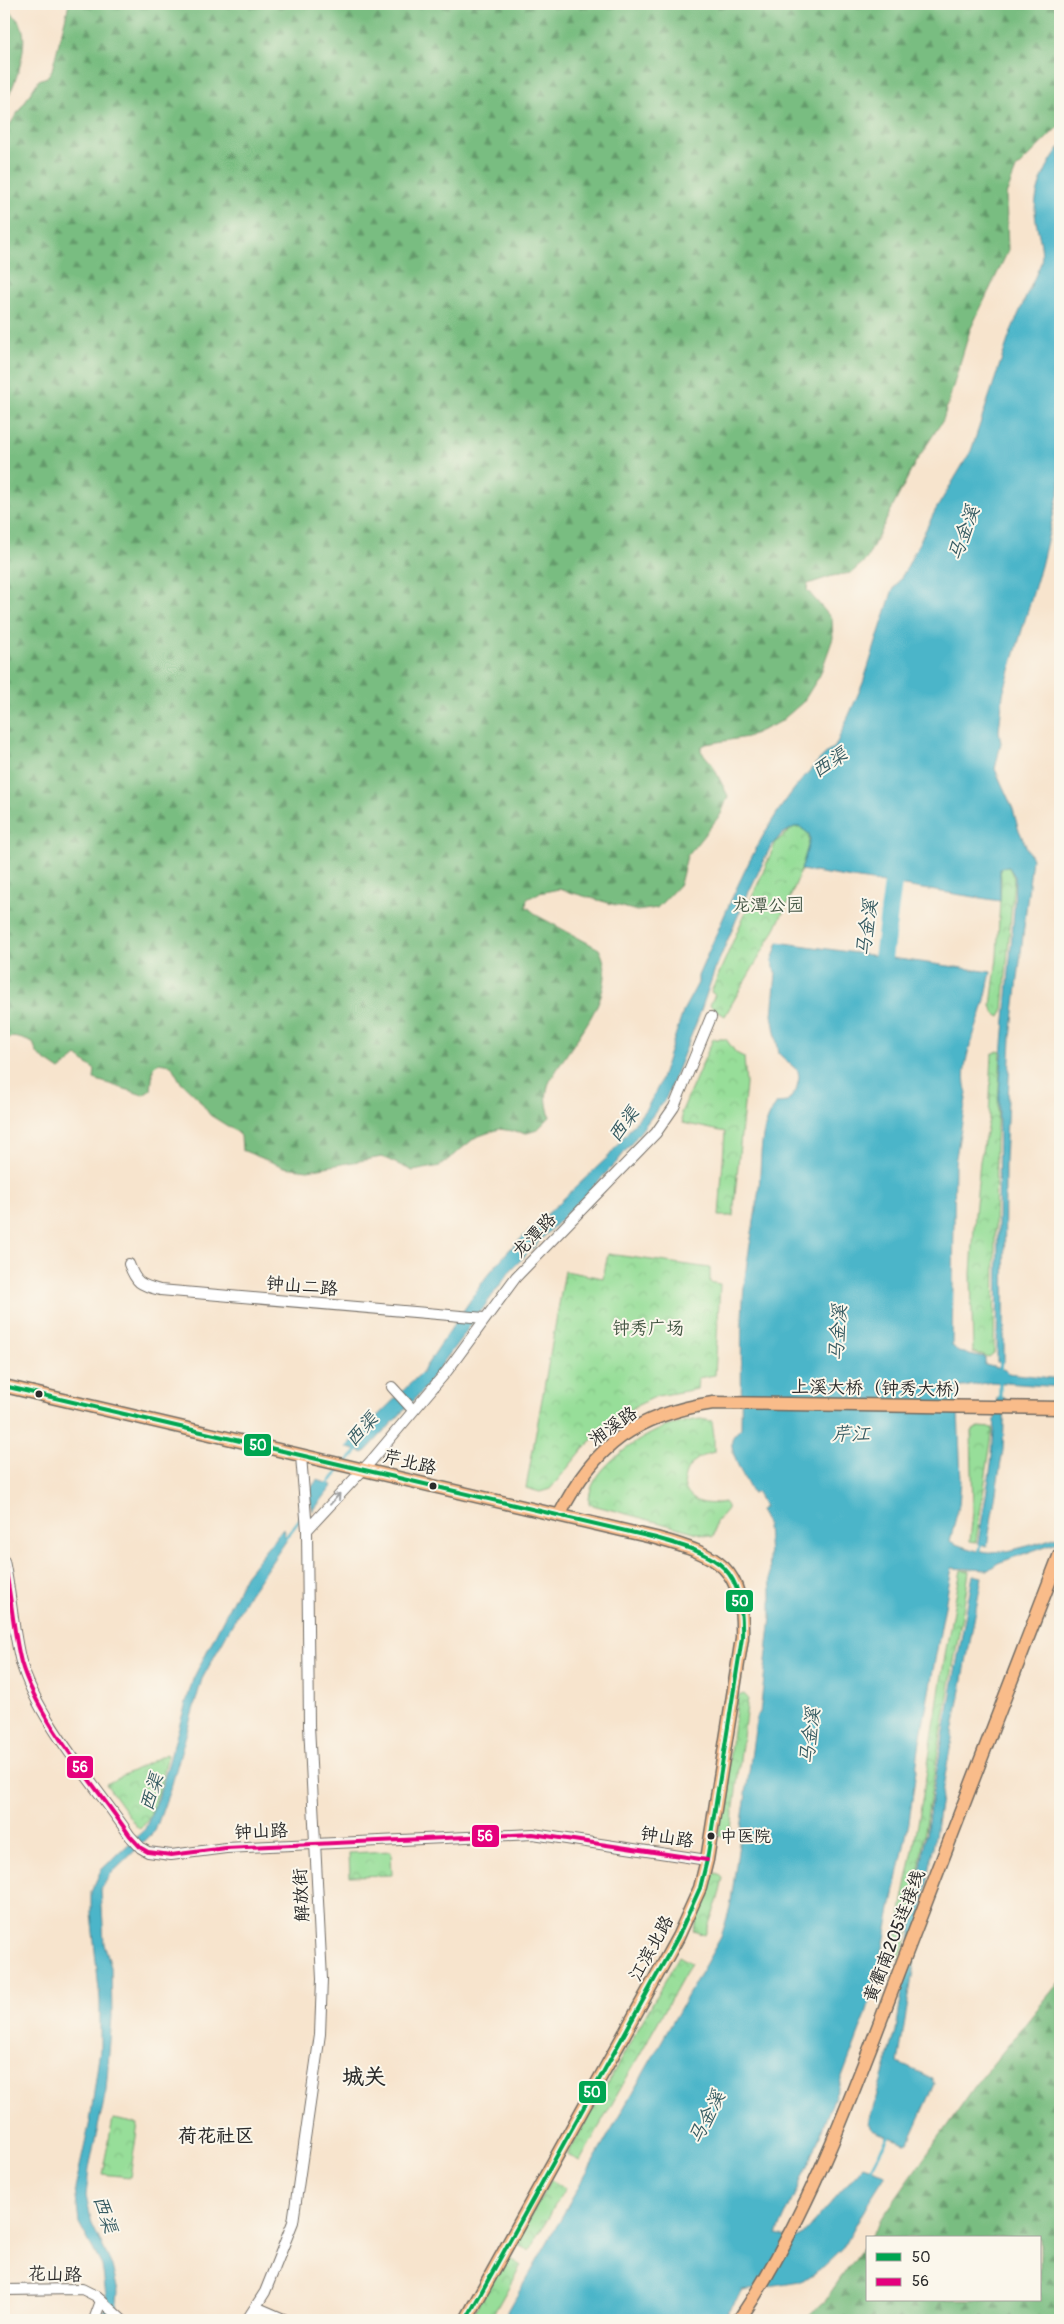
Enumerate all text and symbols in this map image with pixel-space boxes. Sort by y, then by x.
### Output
water label: 马金溪 [943,502,985,564]
water label: 西渠 [807,741,854,783]
park label: 龙潭公园 [732,894,804,917]
water label: 马金溪 [851,897,883,958]
water label: 西渠 [603,1101,646,1147]
street label: 龙潭路 [507,1208,561,1263]
street label: 钟山二路 [265,1272,339,1301]
water label: 马金溪 [824,1303,852,1362]
park label: 钟秀广场 [612,1317,684,1340]
street label: 上溪大桥（钟秀大桥） [791,1375,971,1402]
unlabelled marker [34,1389,44,1399]
street label: 湘溪路 [585,1402,642,1451]
water label: 西渠 [340,1406,385,1452]
water label: 芹江 [832,1422,871,1446]
line badge: 50 [243,1433,272,1457]
text: 50 [249,1437,267,1454]
street label: 芹北路 [381,1445,439,1480]
unlabelled marker [428,1481,438,1491]
one-way arrow [329,1493,341,1506]
line badge: 50 [725,1589,754,1613]
text: 50 [731,1593,749,1610]
water label: 马金溪 [795,1705,825,1766]
line badge: 56 [66,1755,94,1779]
text: 56 [72,1759,88,1776]
water label: 西渠 [134,1769,170,1814]
street label: 钟山路 [234,1819,288,1844]
street label: 钟山路 [638,1822,695,1853]
line badge: 56 [471,1824,500,1848]
place label: 中医院 [720,1826,771,1847]
text: 56 [477,1828,493,1845]
marker: 中医院 [706,1831,716,1841]
street label: 解放街 [289,1867,314,1923]
street label: 黄衢南205连接线 [859,1867,930,2006]
street label: 江滨北路 [624,1911,679,1985]
district label: 城关 [342,2063,386,2091]
line badge: 50 [578,2080,607,2104]
text: 50 [583,2084,601,2101]
water label: 马金溪 [683,2086,731,2148]
district label: 荷花社区 [178,2124,254,2148]
water label: 西渠 [88,2193,123,2238]
legend [866,2236,1042,2302]
text: 50 [912,2248,930,2267]
street label: 花山路 [28,2262,82,2287]
text: 56 [912,2272,929,2291]

